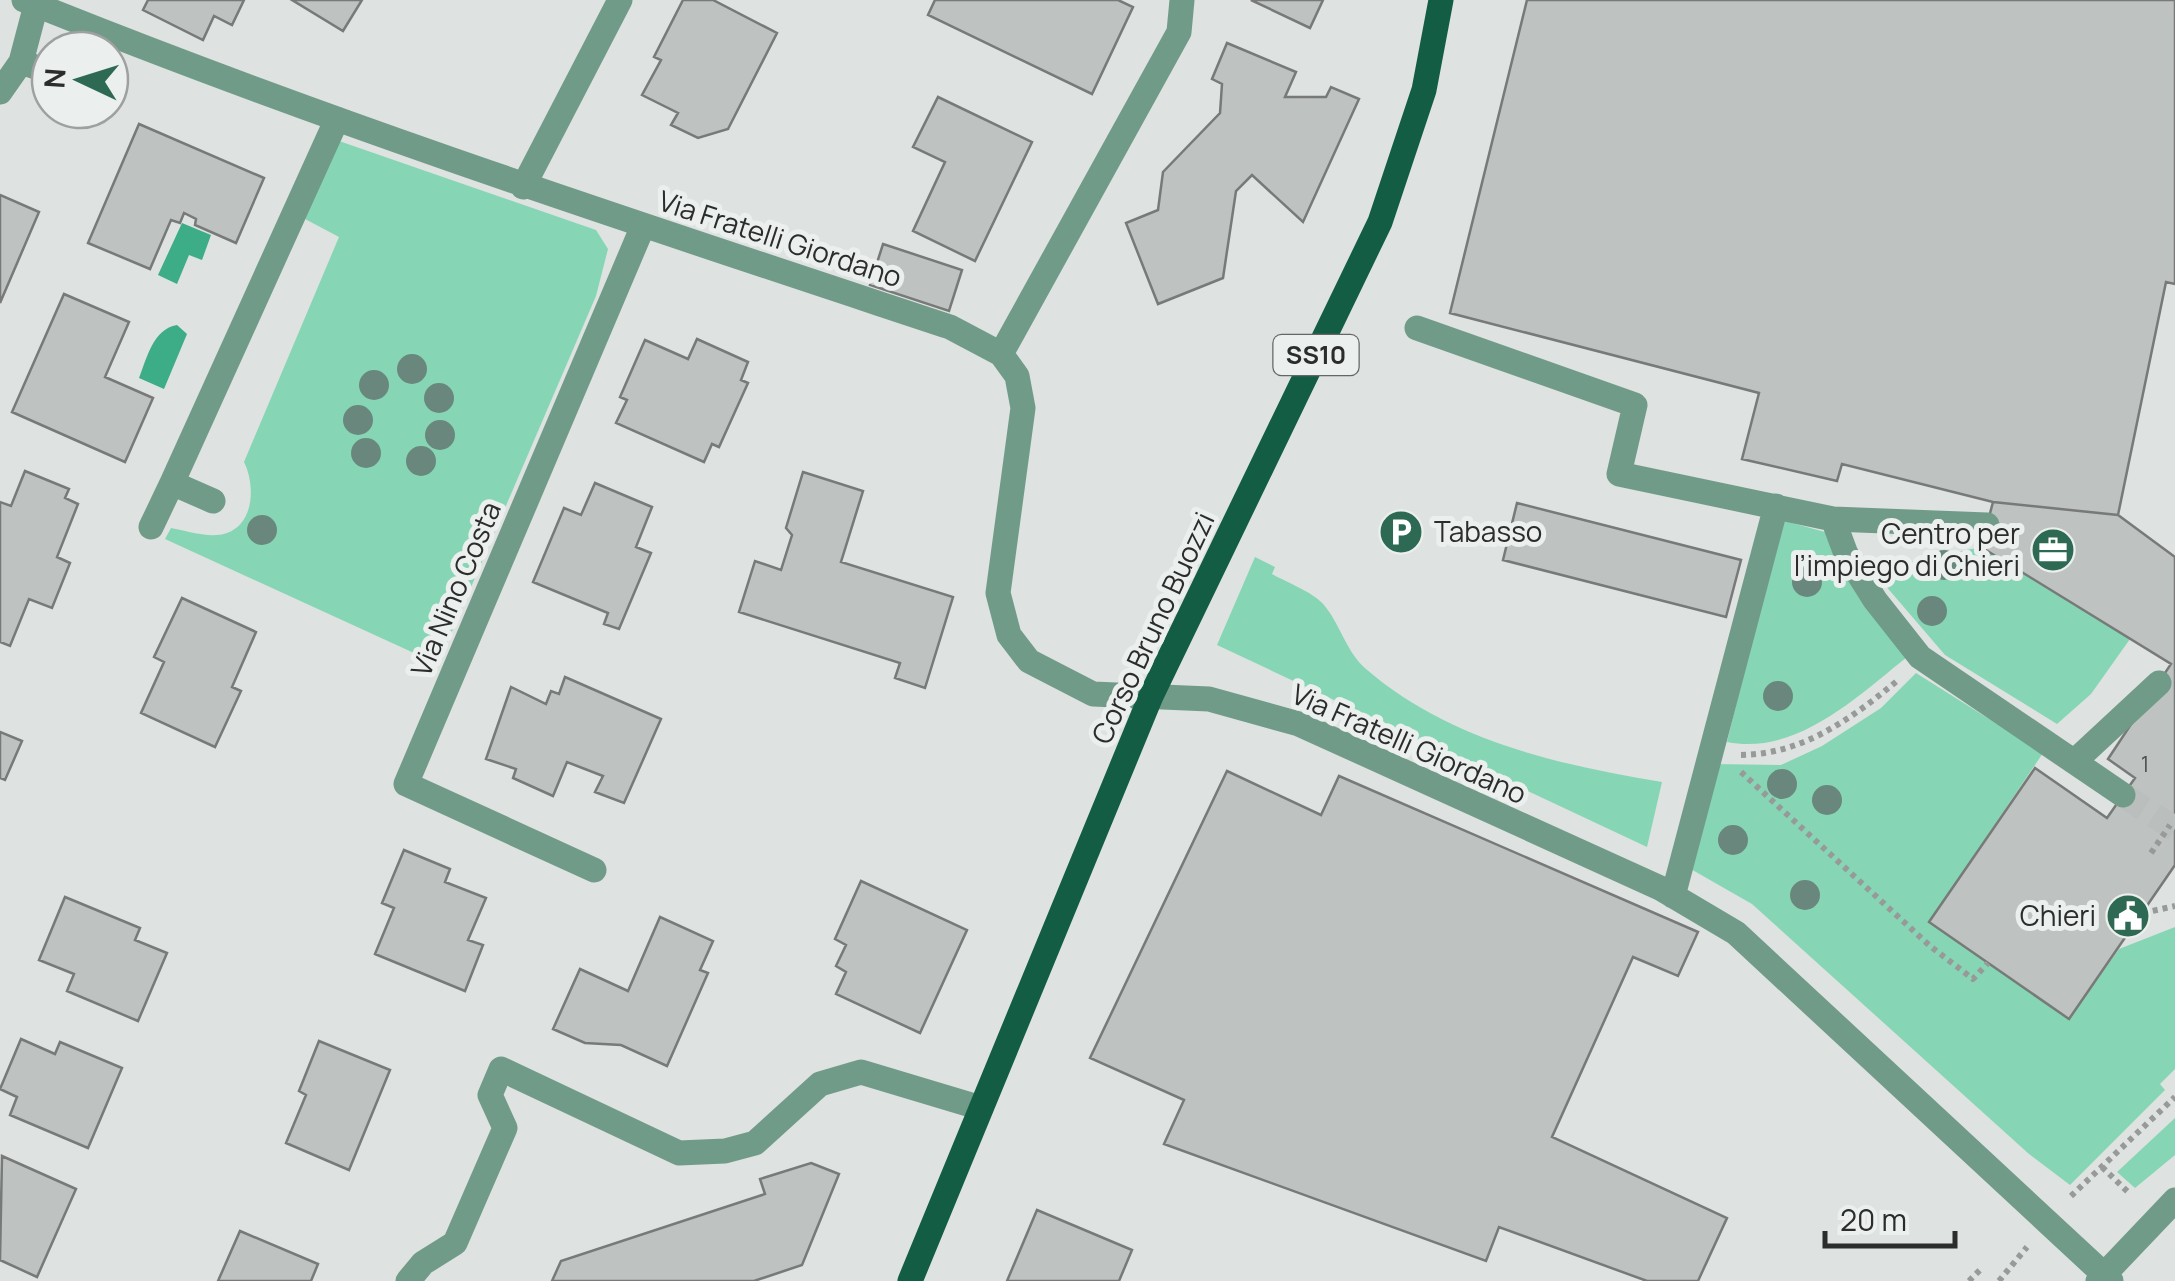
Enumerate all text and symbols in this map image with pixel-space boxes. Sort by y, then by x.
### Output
north arrow [30,30,130,130]
text: N [34,67,74,90]
street label: Via Fratelli Giordano [654,181,907,295]
road number: SS10 [1274,335,1358,375]
street label: Via Nino Costa [401,495,509,682]
street label: Corso Bruno Buozzi [1082,506,1222,750]
parking icon: Tabasso [1378,509,1424,555]
place label: Tabasso [1434,512,1542,550]
place label: Centro per l’impiego di Chieri [1794,514,2020,584]
office icon: Centro per l’impiego di Chieri [2030,527,2076,573]
street label: Via Fratelli Giordano [1286,674,1533,812]
house number: 1 [2141,749,2149,779]
public building icon: Chieri [2105,893,2151,939]
place label: Chieri [2020,896,2096,934]
scale bar [1825,1186,1955,1248]
text: 20 m [1840,1199,1907,1240]

